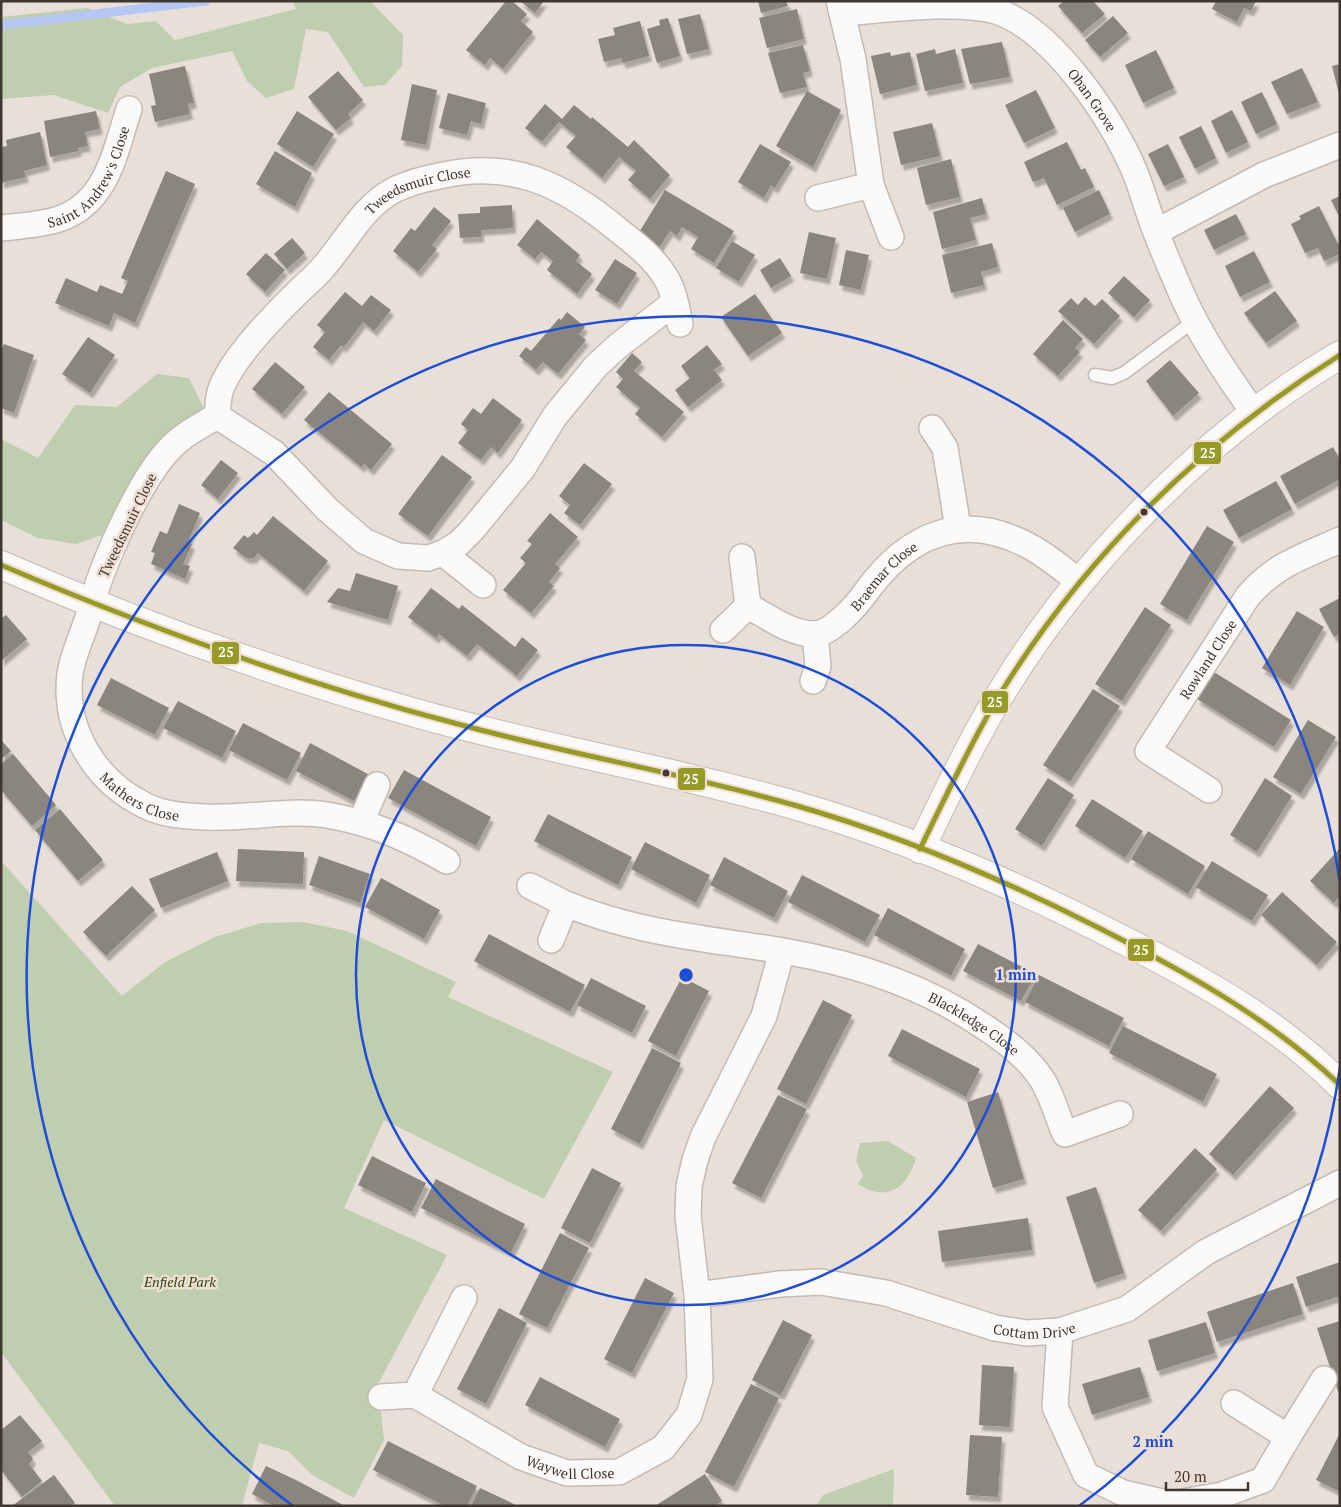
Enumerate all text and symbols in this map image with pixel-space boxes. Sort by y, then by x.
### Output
street label: Oban Grove [1064,64,1122,135]
street label: Saint Andrew's Close [45,123,133,231]
street label: Tweedsmuir Close [360,162,471,218]
line badge: 25 [1193,441,1222,465]
text: 25 [1200,443,1216,462]
street label: Tweedsmuir Close [94,470,160,580]
unlabelled marker [1139,507,1149,517]
street label: Braemar Close [846,536,921,615]
street label: Rowland Close [1175,615,1240,702]
line badge: 25 [211,641,240,665]
text: 25 [218,642,234,661]
line badge: 25 [981,690,1009,714]
text: 25 [987,692,1003,711]
street label: Mathers Close [96,767,181,825]
line badge: 25 [677,767,706,791]
unlabelled marker [661,768,671,778]
text: 25 [683,769,699,788]
line badge: 25 [1127,938,1155,962]
text: 25 [1133,940,1149,959]
text: 1 min [995,964,1037,984]
centre of rings [677,966,695,984]
street label: Blackledge Close [926,987,1024,1059]
park label: Enfield Park [143,1272,216,1291]
street label: Cottam Drive [992,1317,1078,1342]
text: 2 min [1132,1431,1174,1451]
street label: Waywell Close [524,1450,615,1482]
scale bar [1166,1460,1248,1492]
text: 20 m [1174,1466,1207,1486]

